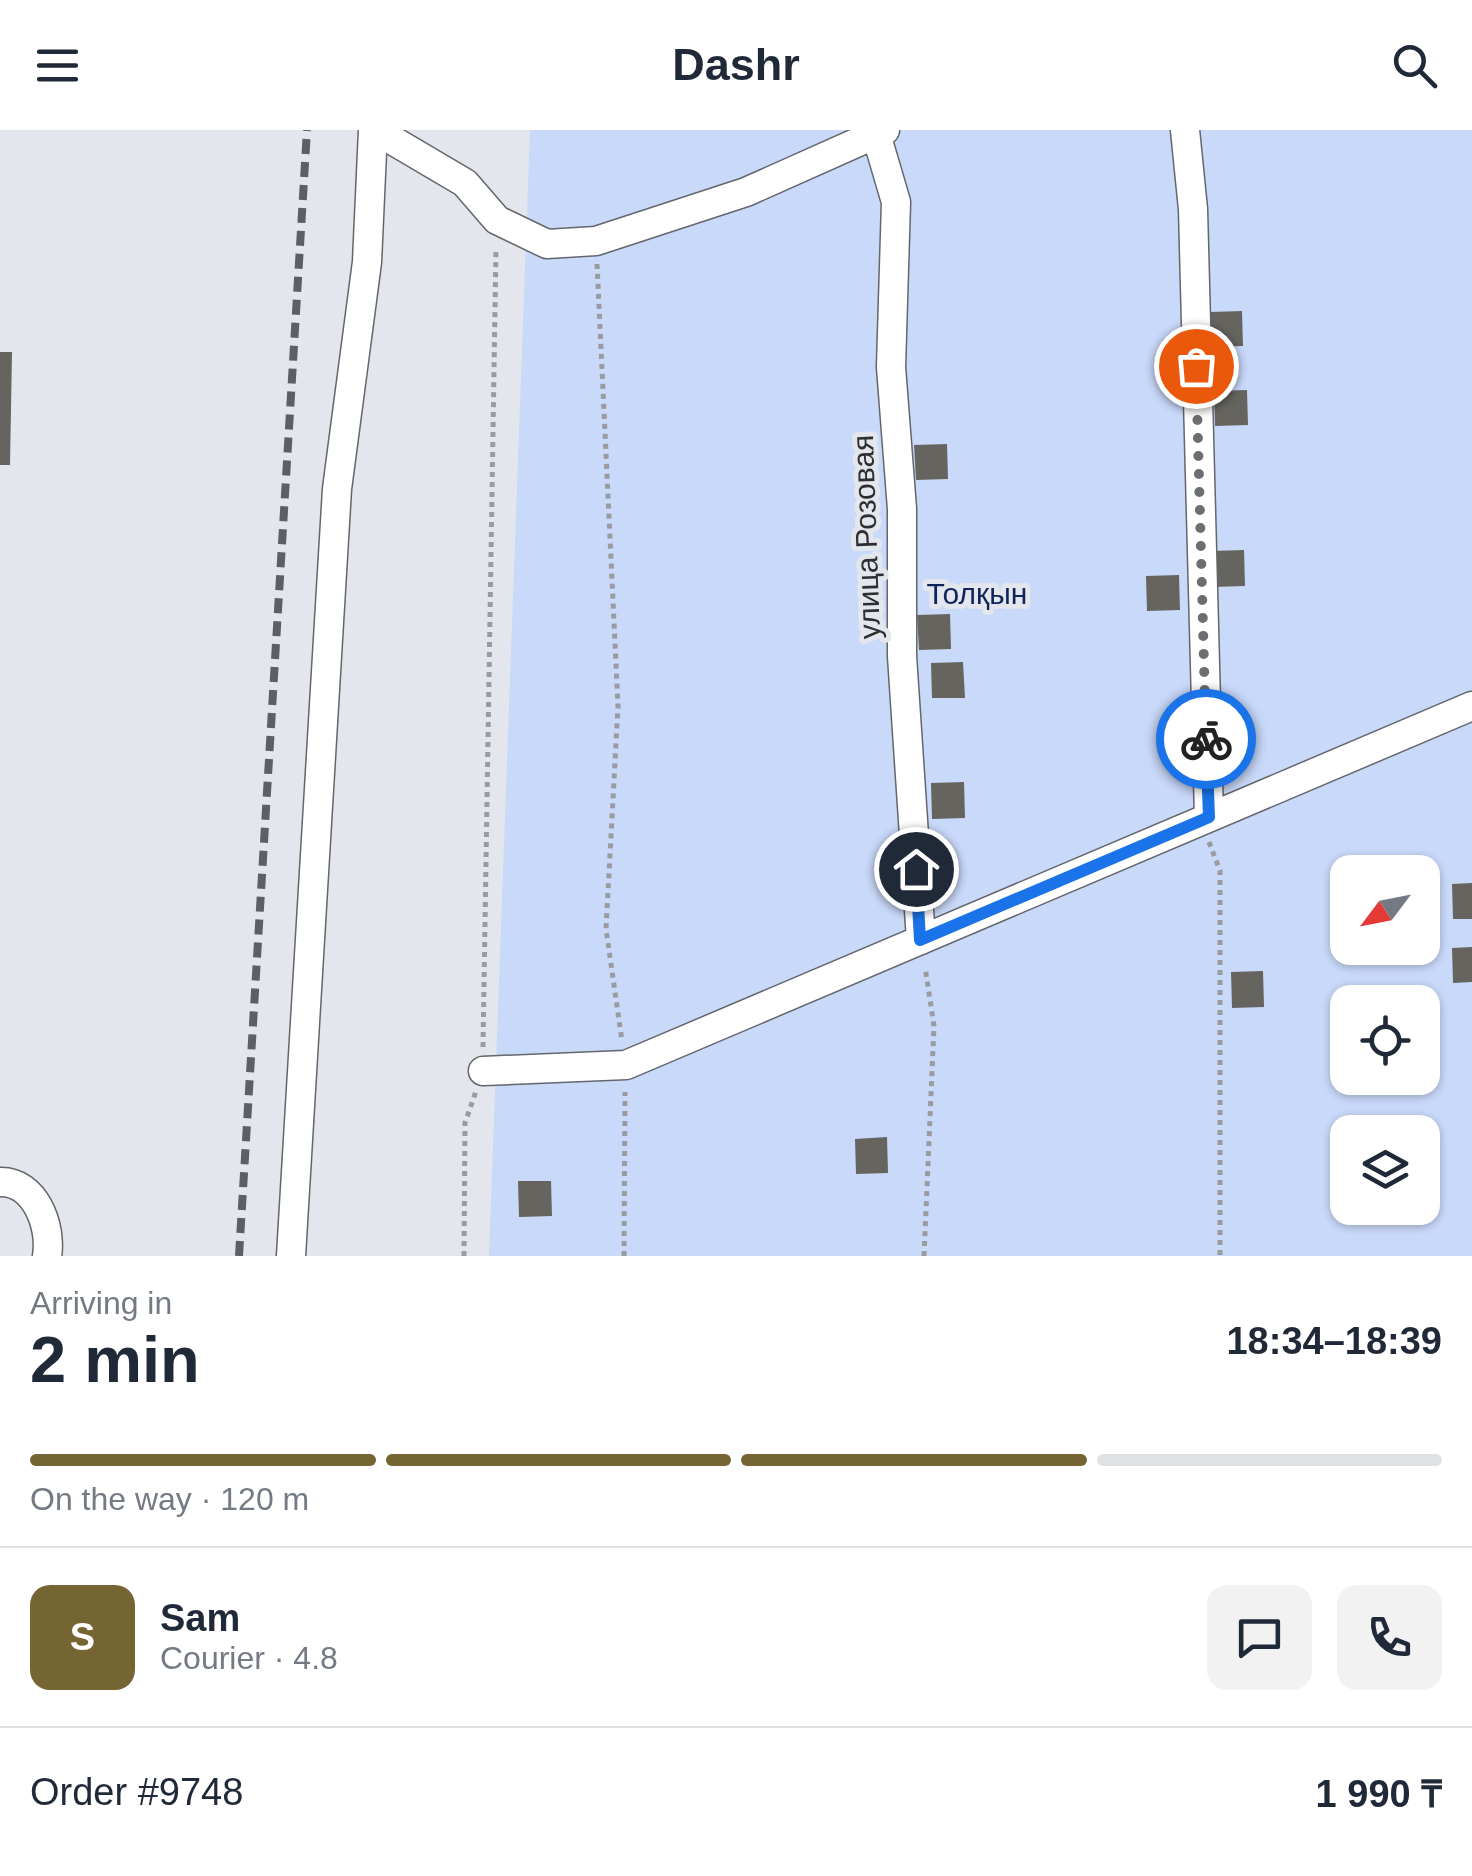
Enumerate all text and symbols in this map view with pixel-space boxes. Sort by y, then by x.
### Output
icon: menu [30,38,85,93]
icon: search [1387,38,1442,93]
text: Dashr [672,39,800,90]
pin [1154,324,1239,409]
icon: bag [1169,339,1224,394]
street label: улица Розовая [846,434,886,640]
park label: Толқын [927,577,1027,610]
courier [1156,689,1256,789]
icon: bike [1179,712,1234,767]
pin [874,827,959,912]
icon: home [889,842,944,897]
north arrow [1330,855,1440,965]
map controls [1330,855,1440,1225]
button: locate [1330,985,1440,1095]
button: layers [1330,1115,1440,1225]
text: Arriving in [30,1285,172,1321]
text: 18:34–18:39 [1226,1320,1442,1362]
text: 2 min [30,1323,200,1396]
text: On the way · 120 m [30,1481,309,1517]
button: chat [1207,1585,1312,1690]
button: phone [1337,1585,1442,1690]
text: Sam [160,1597,240,1639]
text: S [70,1616,95,1658]
text: Courier · 4.8 [160,1640,338,1676]
text: Order #9748 [30,1771,243,1813]
text: 1 990 ₸ [1316,1773,1442,1815]

